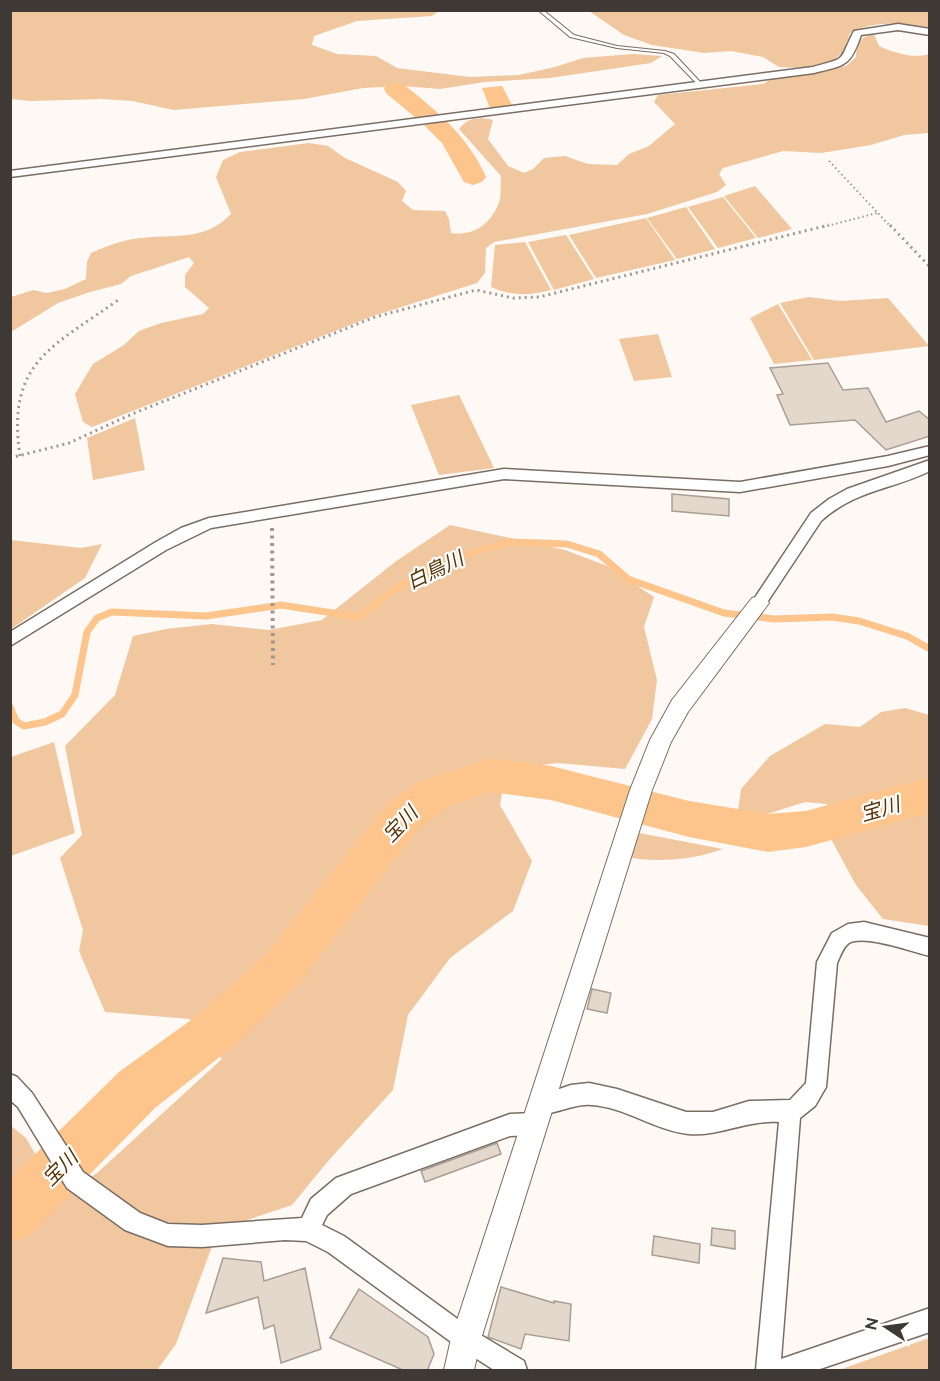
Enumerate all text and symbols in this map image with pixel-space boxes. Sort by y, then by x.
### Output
water label: 白鳥川 [403,545,469,594]
water label: 宝川 [857,791,904,826]
water label: 宝川 [377,800,424,847]
water label: 宝川 [37,1144,84,1191]
north arrow [856,1297,916,1357]
text: N [861,1316,883,1332]

